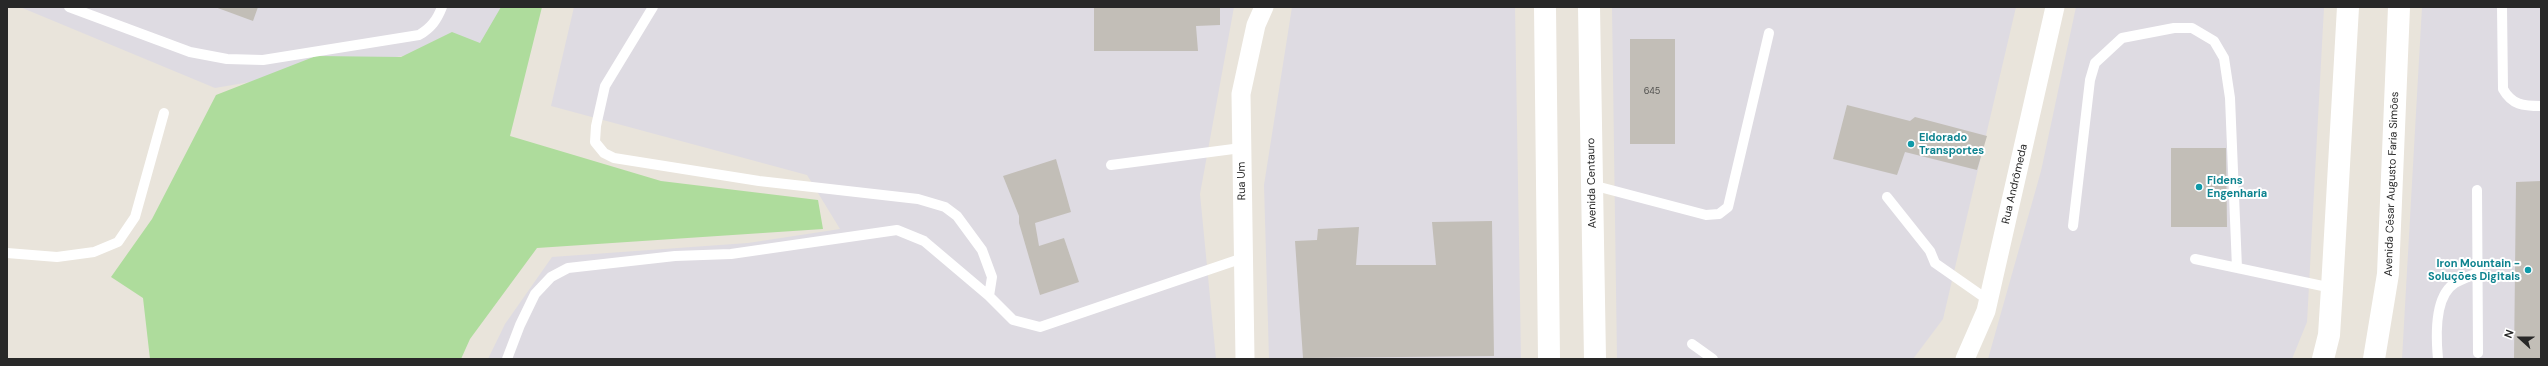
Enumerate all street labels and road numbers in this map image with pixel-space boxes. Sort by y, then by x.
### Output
street label: Avenida César Augusto Faria Simões [2382,91,2402,277]
street label: Avenida Centauro [1585,138,1599,228]
street label: Rua Andrômeda [1999,143,2031,225]
street label: Rua Um [1235,162,1249,200]

